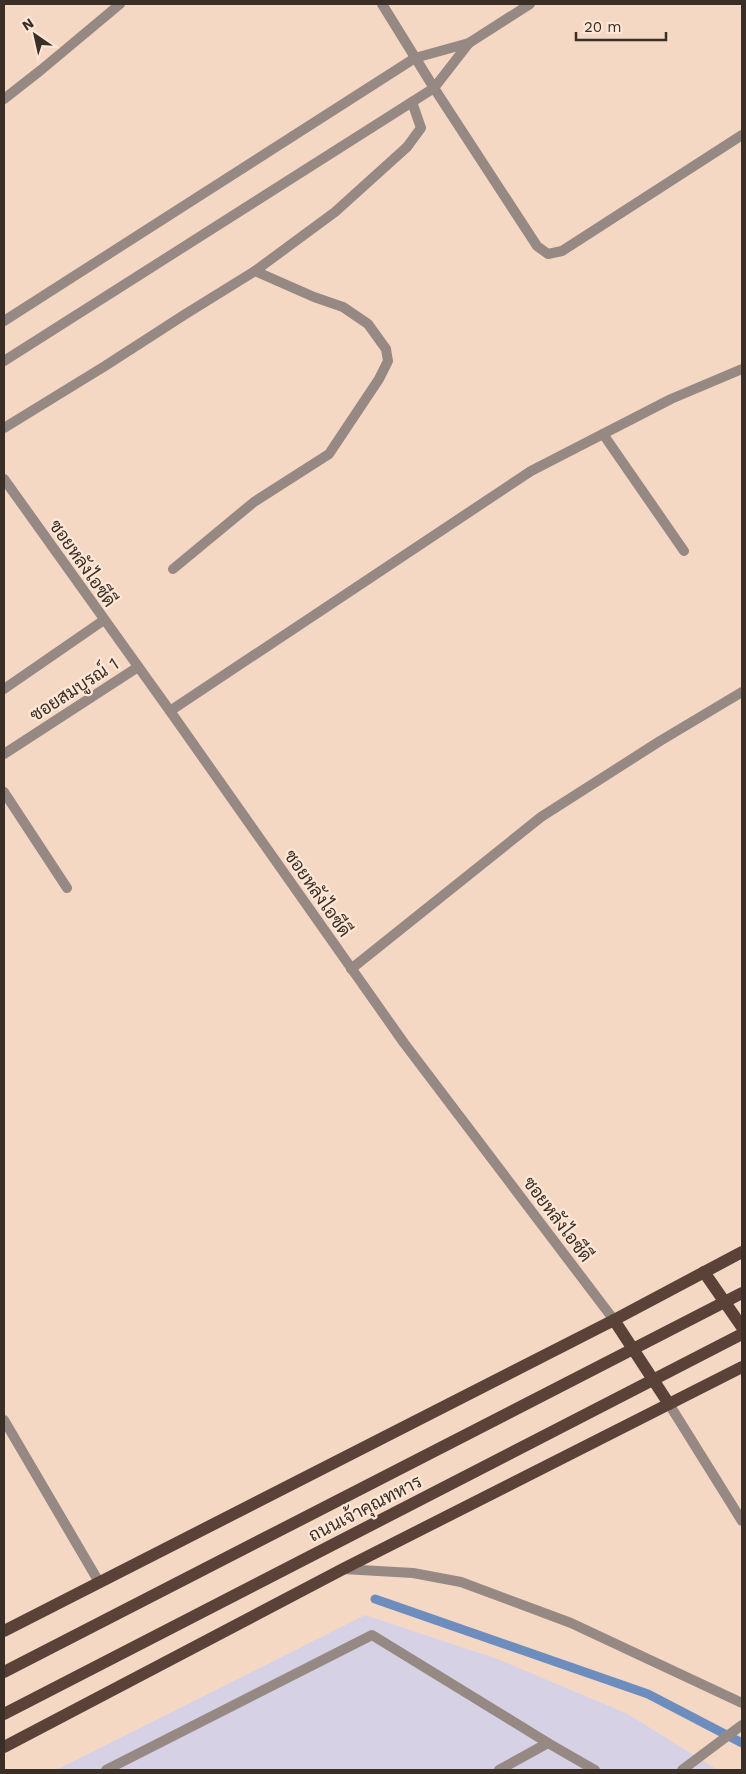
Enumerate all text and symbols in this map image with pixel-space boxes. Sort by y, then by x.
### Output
north arrow [10,10,60,60]
scale bar [576,10,666,42]
text: N [19,15,37,34]
text: 20 m [584,18,622,36]
street label: ซอยหลังไอซีดี [45,514,122,611]
street label: ซอยสมบูรณ์ 1 [25,651,124,728]
street label: ซอยหลังไอซีดี [280,844,357,941]
street label: ซอยหลังไอซีดี [519,1171,598,1266]
street label: ถนนเจ้าคุณทหาร [304,1469,426,1547]

